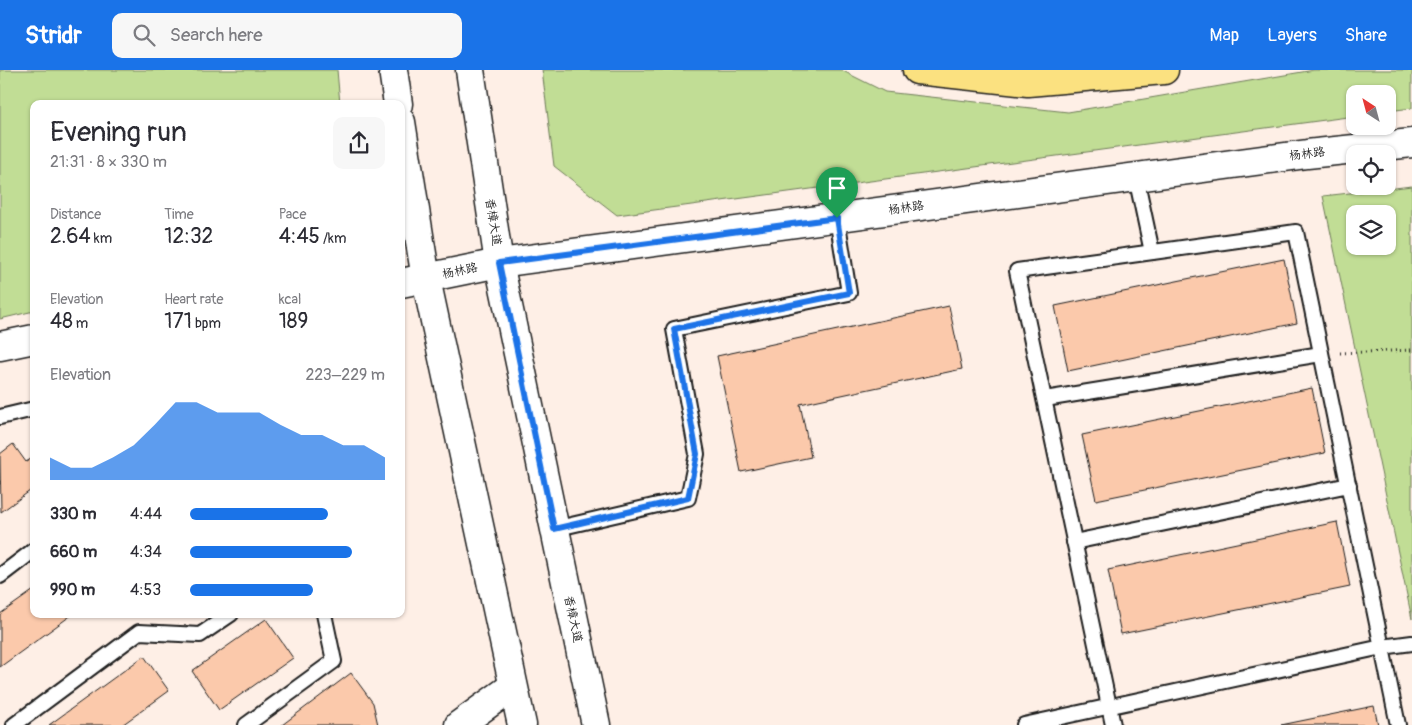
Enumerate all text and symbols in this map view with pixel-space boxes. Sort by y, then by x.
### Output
search box [112,13,462,58]
text: Stridr [25,21,82,50]
icon: search [130,21,158,49]
text: Search here [170,23,263,47]
text: Map [1210,24,1239,47]
text: Layers [1267,24,1317,47]
text: Share [1345,24,1387,47]
north arrow [1346,85,1396,135]
map controls [1346,85,1396,255]
text: Evening run [50,115,187,150]
button: share [333,117,385,169]
street label: 杨林路 [1288,144,1326,164]
button: locate [1346,145,1396,195]
text: 21:31 · 8 × 330 m [50,152,167,172]
pin [816,167,858,218]
icon: arrive [823,174,851,202]
street label: 香樟大道 [482,197,504,247]
street label: 杨林路 [887,198,925,218]
button: layers [1346,205,1396,255]
text: Distance [50,206,101,223]
text: Time [164,206,194,223]
text: Pace [279,206,306,223]
text: 2.64 [50,223,91,250]
text: 12:32 [164,223,213,250]
text: 4:45 [279,223,320,250]
text: km [91,230,112,247]
text: /km [320,230,346,247]
street label: 杨林路 [441,260,479,282]
text: Elevation [50,291,103,308]
text: Heart rate [164,291,223,308]
text: kcal [279,291,301,308]
text: 48 [50,308,73,335]
text: 171 [164,308,192,335]
text: 189 [279,308,308,335]
text: m [73,315,88,332]
text: bpm [192,315,221,332]
text: Elevation [50,365,111,385]
text: 223–229 m [305,365,385,385]
text: 330 m [50,504,96,524]
text: 4:44 [130,504,162,524]
text: 660 m [50,542,97,562]
text: 4:34 [130,542,162,562]
text: 990 m [50,580,95,600]
text: 4:53 [130,580,161,600]
street label: 香樟大道 [561,594,585,644]

